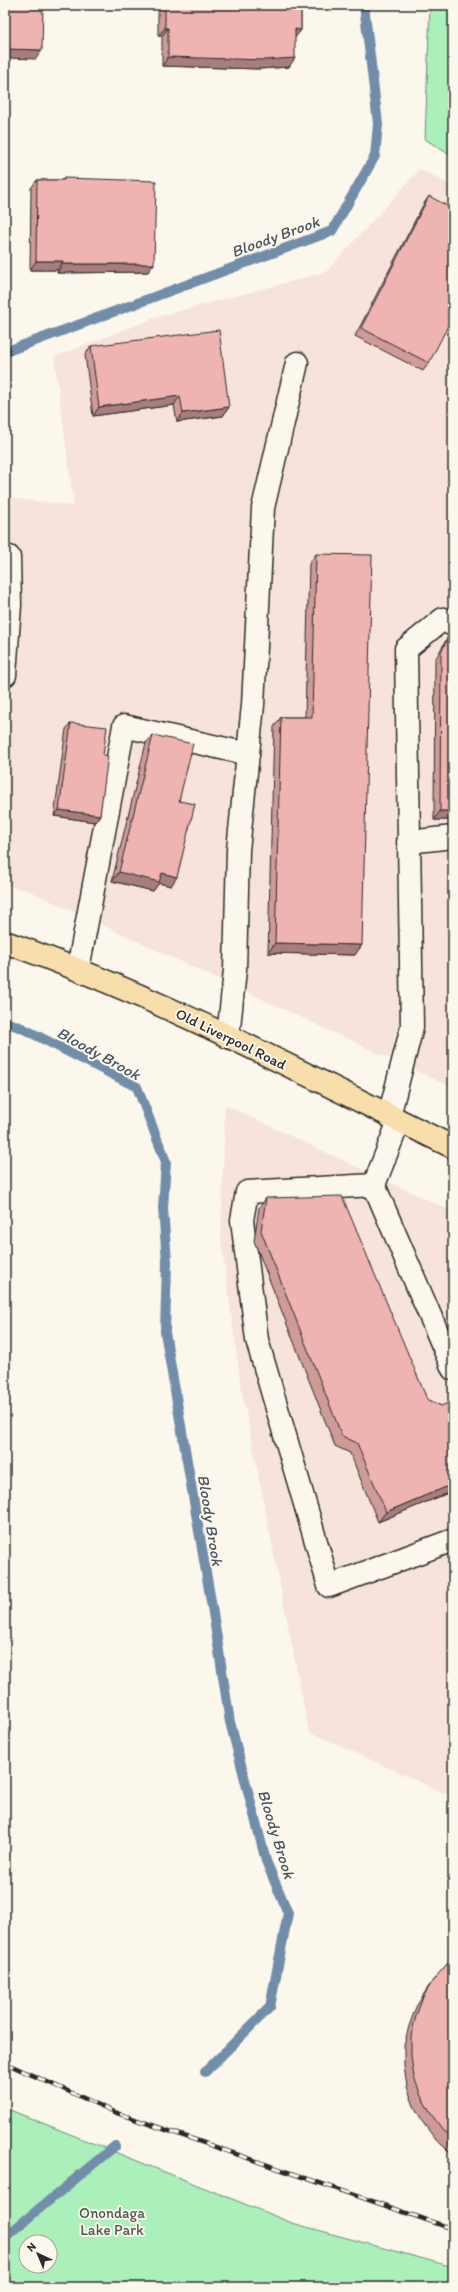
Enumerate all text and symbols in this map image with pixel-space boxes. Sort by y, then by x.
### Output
water label: Bloody Brook [229,212,322,261]
street label: Old Liverpool Road [173,1004,290,1074]
water label: Bloody Brook [54,1023,144,1084]
water label: Bloody Brook [194,1473,227,1568]
water label: Bloody Brook [254,1787,299,1882]
park label: Onondaga Lake Park [79,2204,145,2239]
north arrow [18,2234,58,2274]
text: N [24,2240,39,2254]

